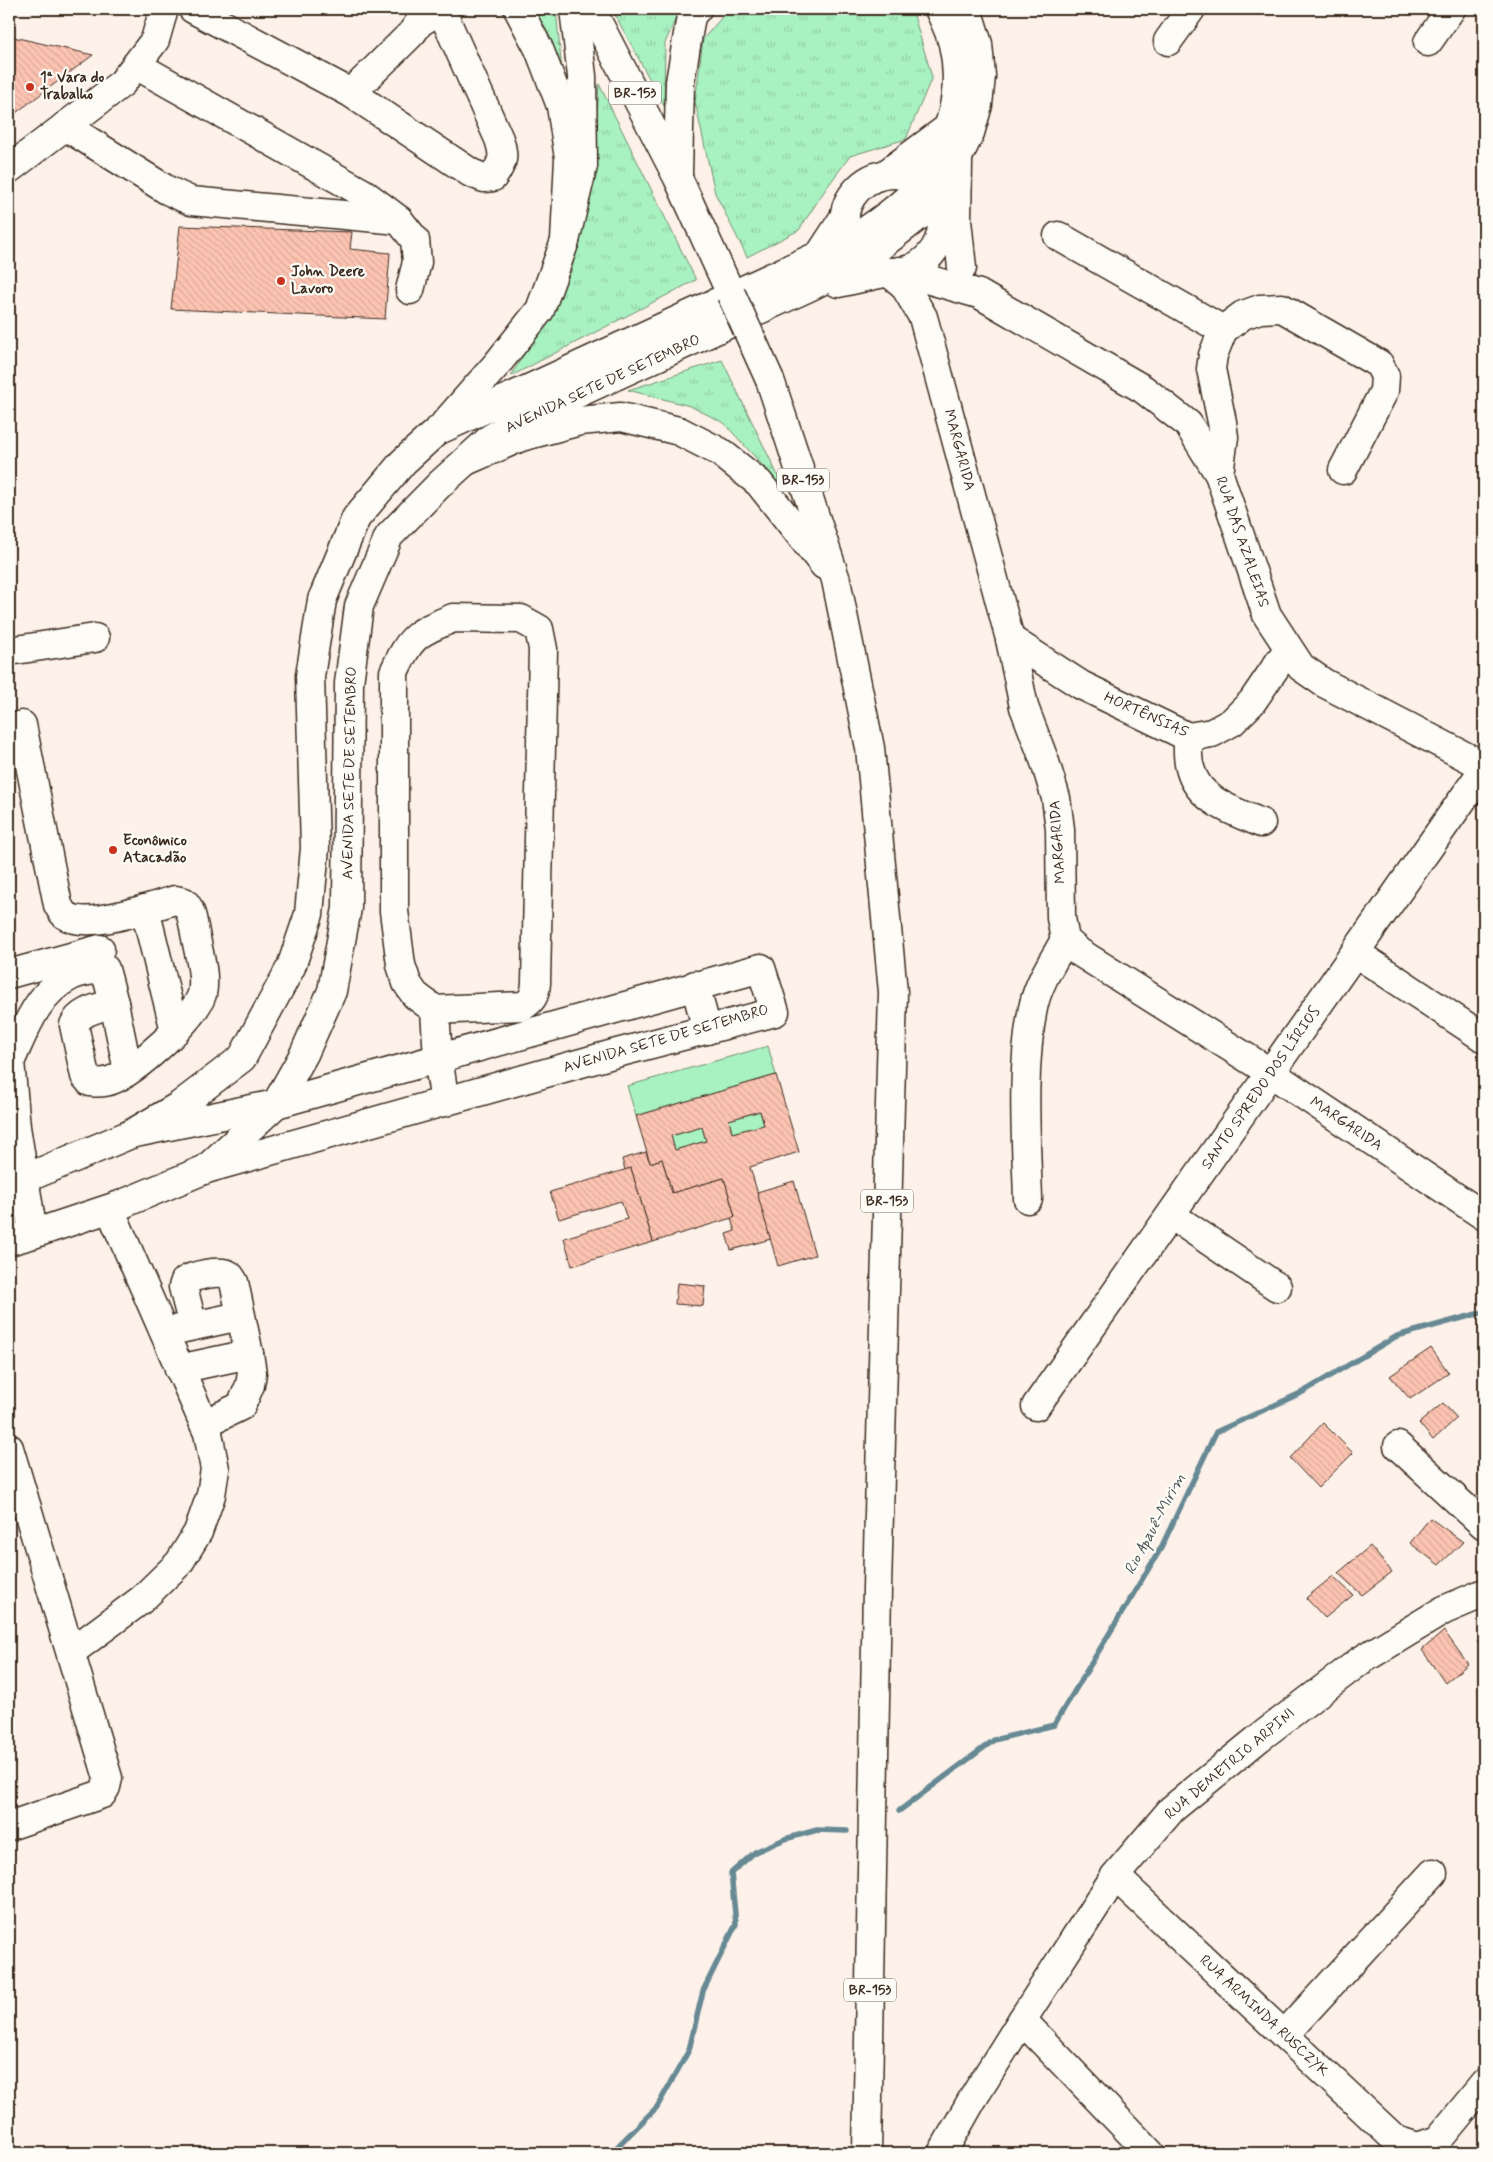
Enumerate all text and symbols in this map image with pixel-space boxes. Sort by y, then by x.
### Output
place label: 1ª Vara do Trabalho [40,68,105,105]
marker: 1ª Vara do Trabalho [24,81,36,93]
road number: BR-153 [609,82,661,105]
place label: John Deere Lavoro [291,262,365,299]
marker: John Deere Lavoro [275,275,287,287]
street label: AVENIDA SETE DE SETEMBRO [502,330,704,438]
street label: MARGARIDA [939,407,979,493]
road number: BR-153 [777,468,829,492]
street label: RUA DAS AZALEIAS [1210,474,1274,610]
street label: AVENIDA SETE DE SETEMBRO [338,666,362,880]
street label: HORTÊNSIAS [1101,687,1192,743]
street label: MARGARIDA [1045,800,1071,884]
place label: Econômico Atacadão [123,831,187,868]
marker: Econômico Atacadão [107,844,119,856]
street label: AVENIDA SETE DE SETEMBRO [561,1000,771,1078]
street label: SANTO SPREDO DOS LÍRIOS [1196,1002,1325,1173]
street label: MARGARIDA [1306,1092,1386,1156]
road number: BR-153 [861,1190,913,1212]
water label: Rio Apauê-Mirim [1120,1470,1192,1579]
street label: RUA DEMETRIO ARPINI [1161,1704,1299,1824]
street label: RUA ARMINDA RUSCZYK [1195,1951,1333,2082]
road number: BR-153 [844,1978,896,2002]

